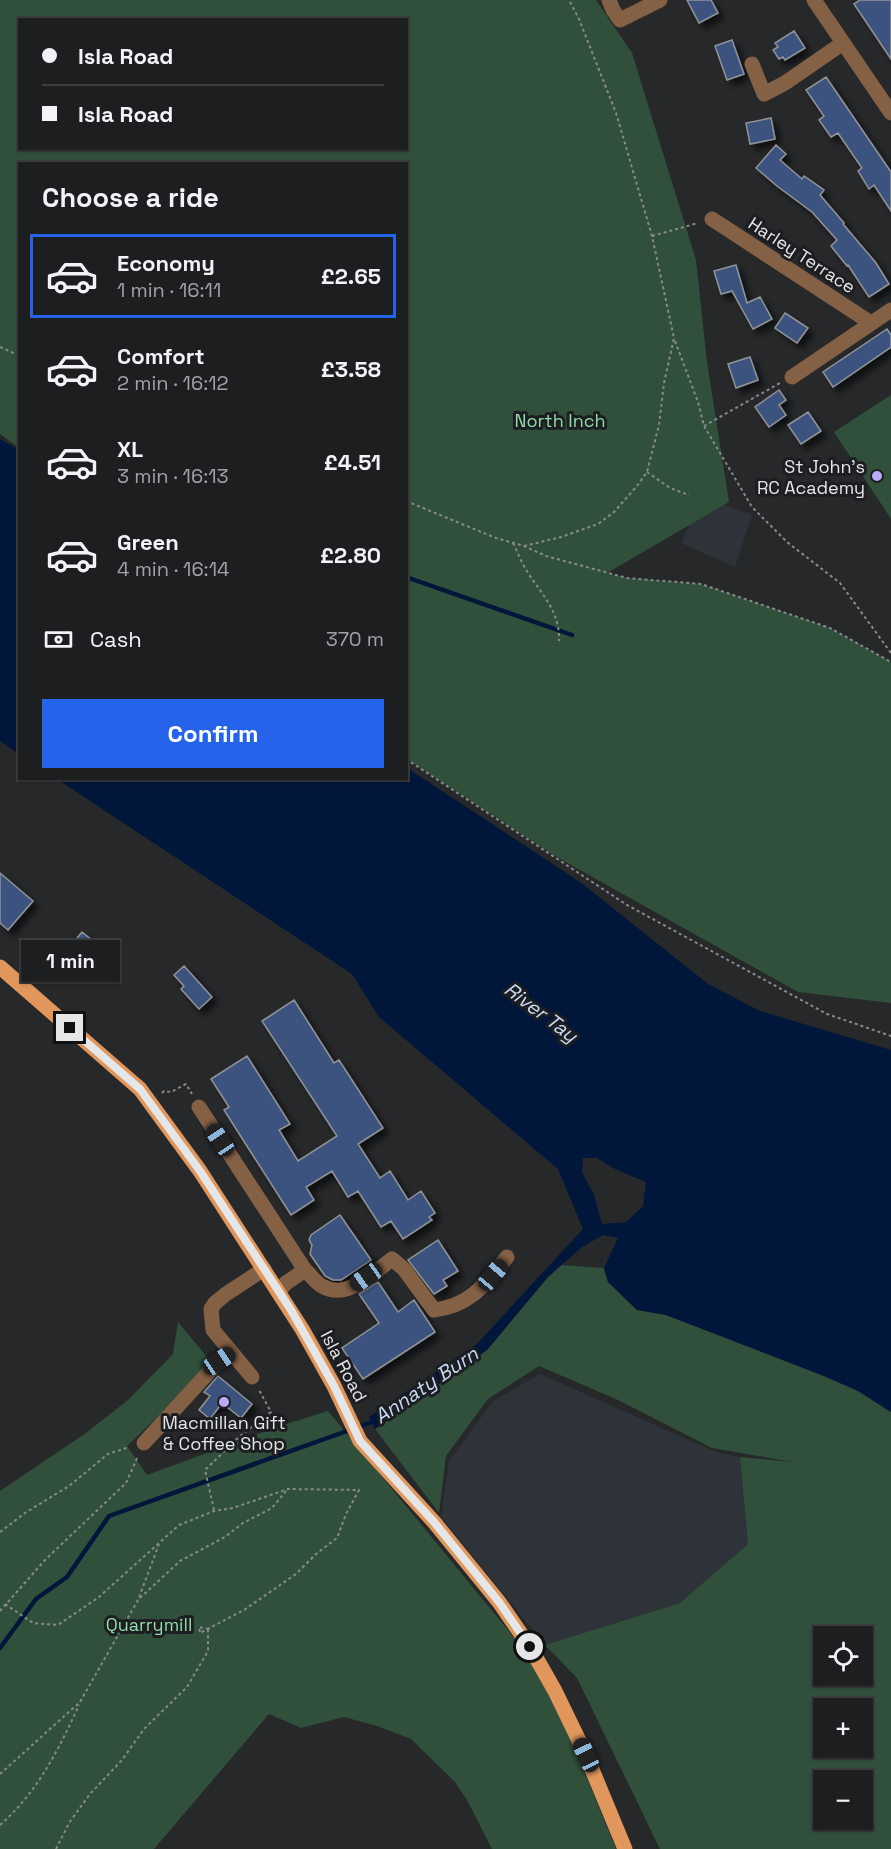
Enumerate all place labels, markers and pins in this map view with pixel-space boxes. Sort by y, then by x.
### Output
place label: St John's RC Academy [757,455,865,499]
marker: St John's RC Academy [870,469,884,483]
marker: Macmillan Gift & Coffee Shop [217,1395,231,1409]
place label: Macmillan Gift & Coffee Shop [162,1411,286,1455]

